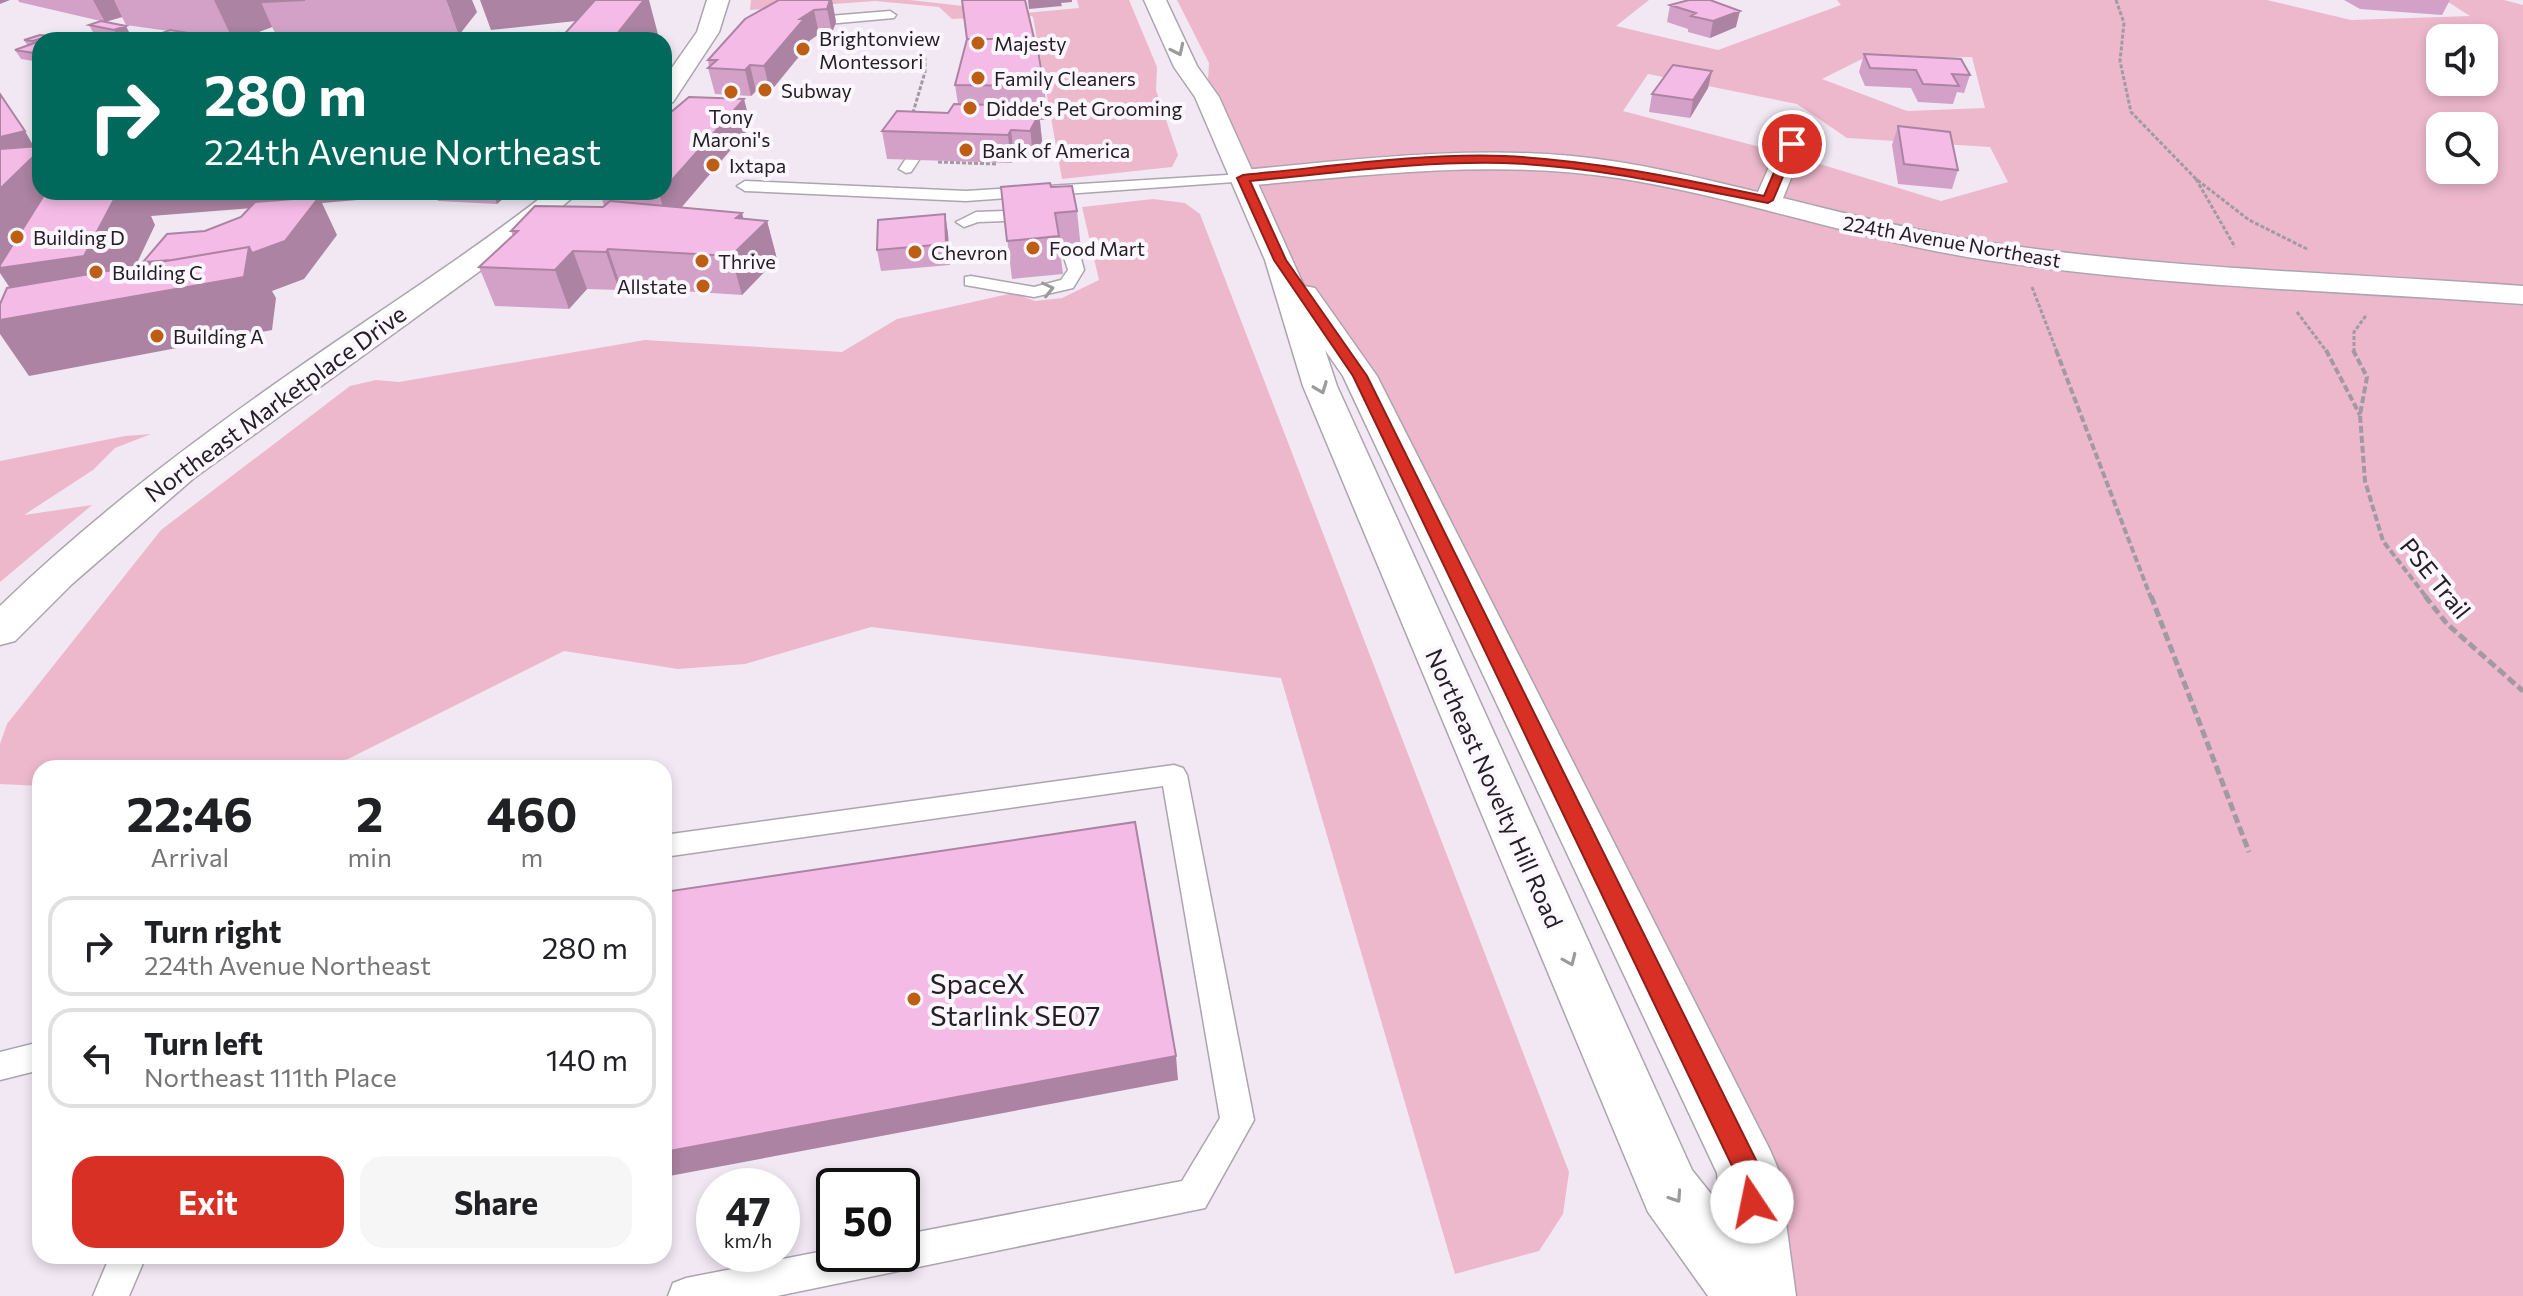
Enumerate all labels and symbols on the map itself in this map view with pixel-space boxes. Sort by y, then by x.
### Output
place label: Brightonview Montessori [819,26,940,73]
place label: Majesty [994,31,1067,55]
marker: Majesty [969,34,987,52]
marker: Brightonview Montessori [794,40,812,58]
one-way arrow [1168,42,1184,57]
place label: Family Cleaners [994,66,1136,90]
marker: Family Cleaners [969,69,987,87]
place label: Subway [781,78,852,102]
marker: Subway [756,81,774,99]
marker: Tony Maroni's [722,83,740,101]
place label: Didde's Pet Grooming [986,96,1182,120]
marker: Didde's Pet Grooming [961,99,979,117]
place label: Tony Maroni's [692,104,770,151]
pin [1758,110,1826,178]
place label: Bank of America [982,138,1130,162]
marker: Bank of America [957,141,975,159]
place label: Ixtapa [729,153,786,177]
marker: Ixtapa [704,156,722,174]
street label: 224th Avenue Northeast [1841,210,2063,272]
place label: Building D [33,225,125,249]
marker: Building D [8,228,26,246]
place label: Food Mart [1049,236,1145,260]
marker: Food Mart [1024,239,1042,257]
place label: Chevron [931,240,1008,264]
marker: Chevron [906,243,924,261]
place label: Thrive [718,249,776,273]
marker: Thrive [693,252,711,270]
place label: Building C [112,260,203,284]
marker: Building C [87,263,105,281]
place label: Allstate [617,274,687,298]
marker: Allstate [694,277,712,295]
one-way arrow [1040,281,1054,298]
street label: Northeast Marketplace Drive [139,298,411,508]
place label: Building A [173,324,264,348]
marker: Building A [148,327,166,345]
one-way arrow [1311,380,1328,394]
street label: PSE Trail [2395,532,2477,624]
street label: Northeast Novelty Hill Road [1420,644,1570,932]
one-way arrow [1560,952,1576,966]
place label: SpaceX Starlink SE07 [930,966,1100,1032]
marker: SpaceX Starlink SE07 [905,990,923,1008]
position arrow [1710,1160,1794,1244]
speed limit sign: 50 [816,1168,920,1272]
one-way arrow [1666,1189,1681,1203]

